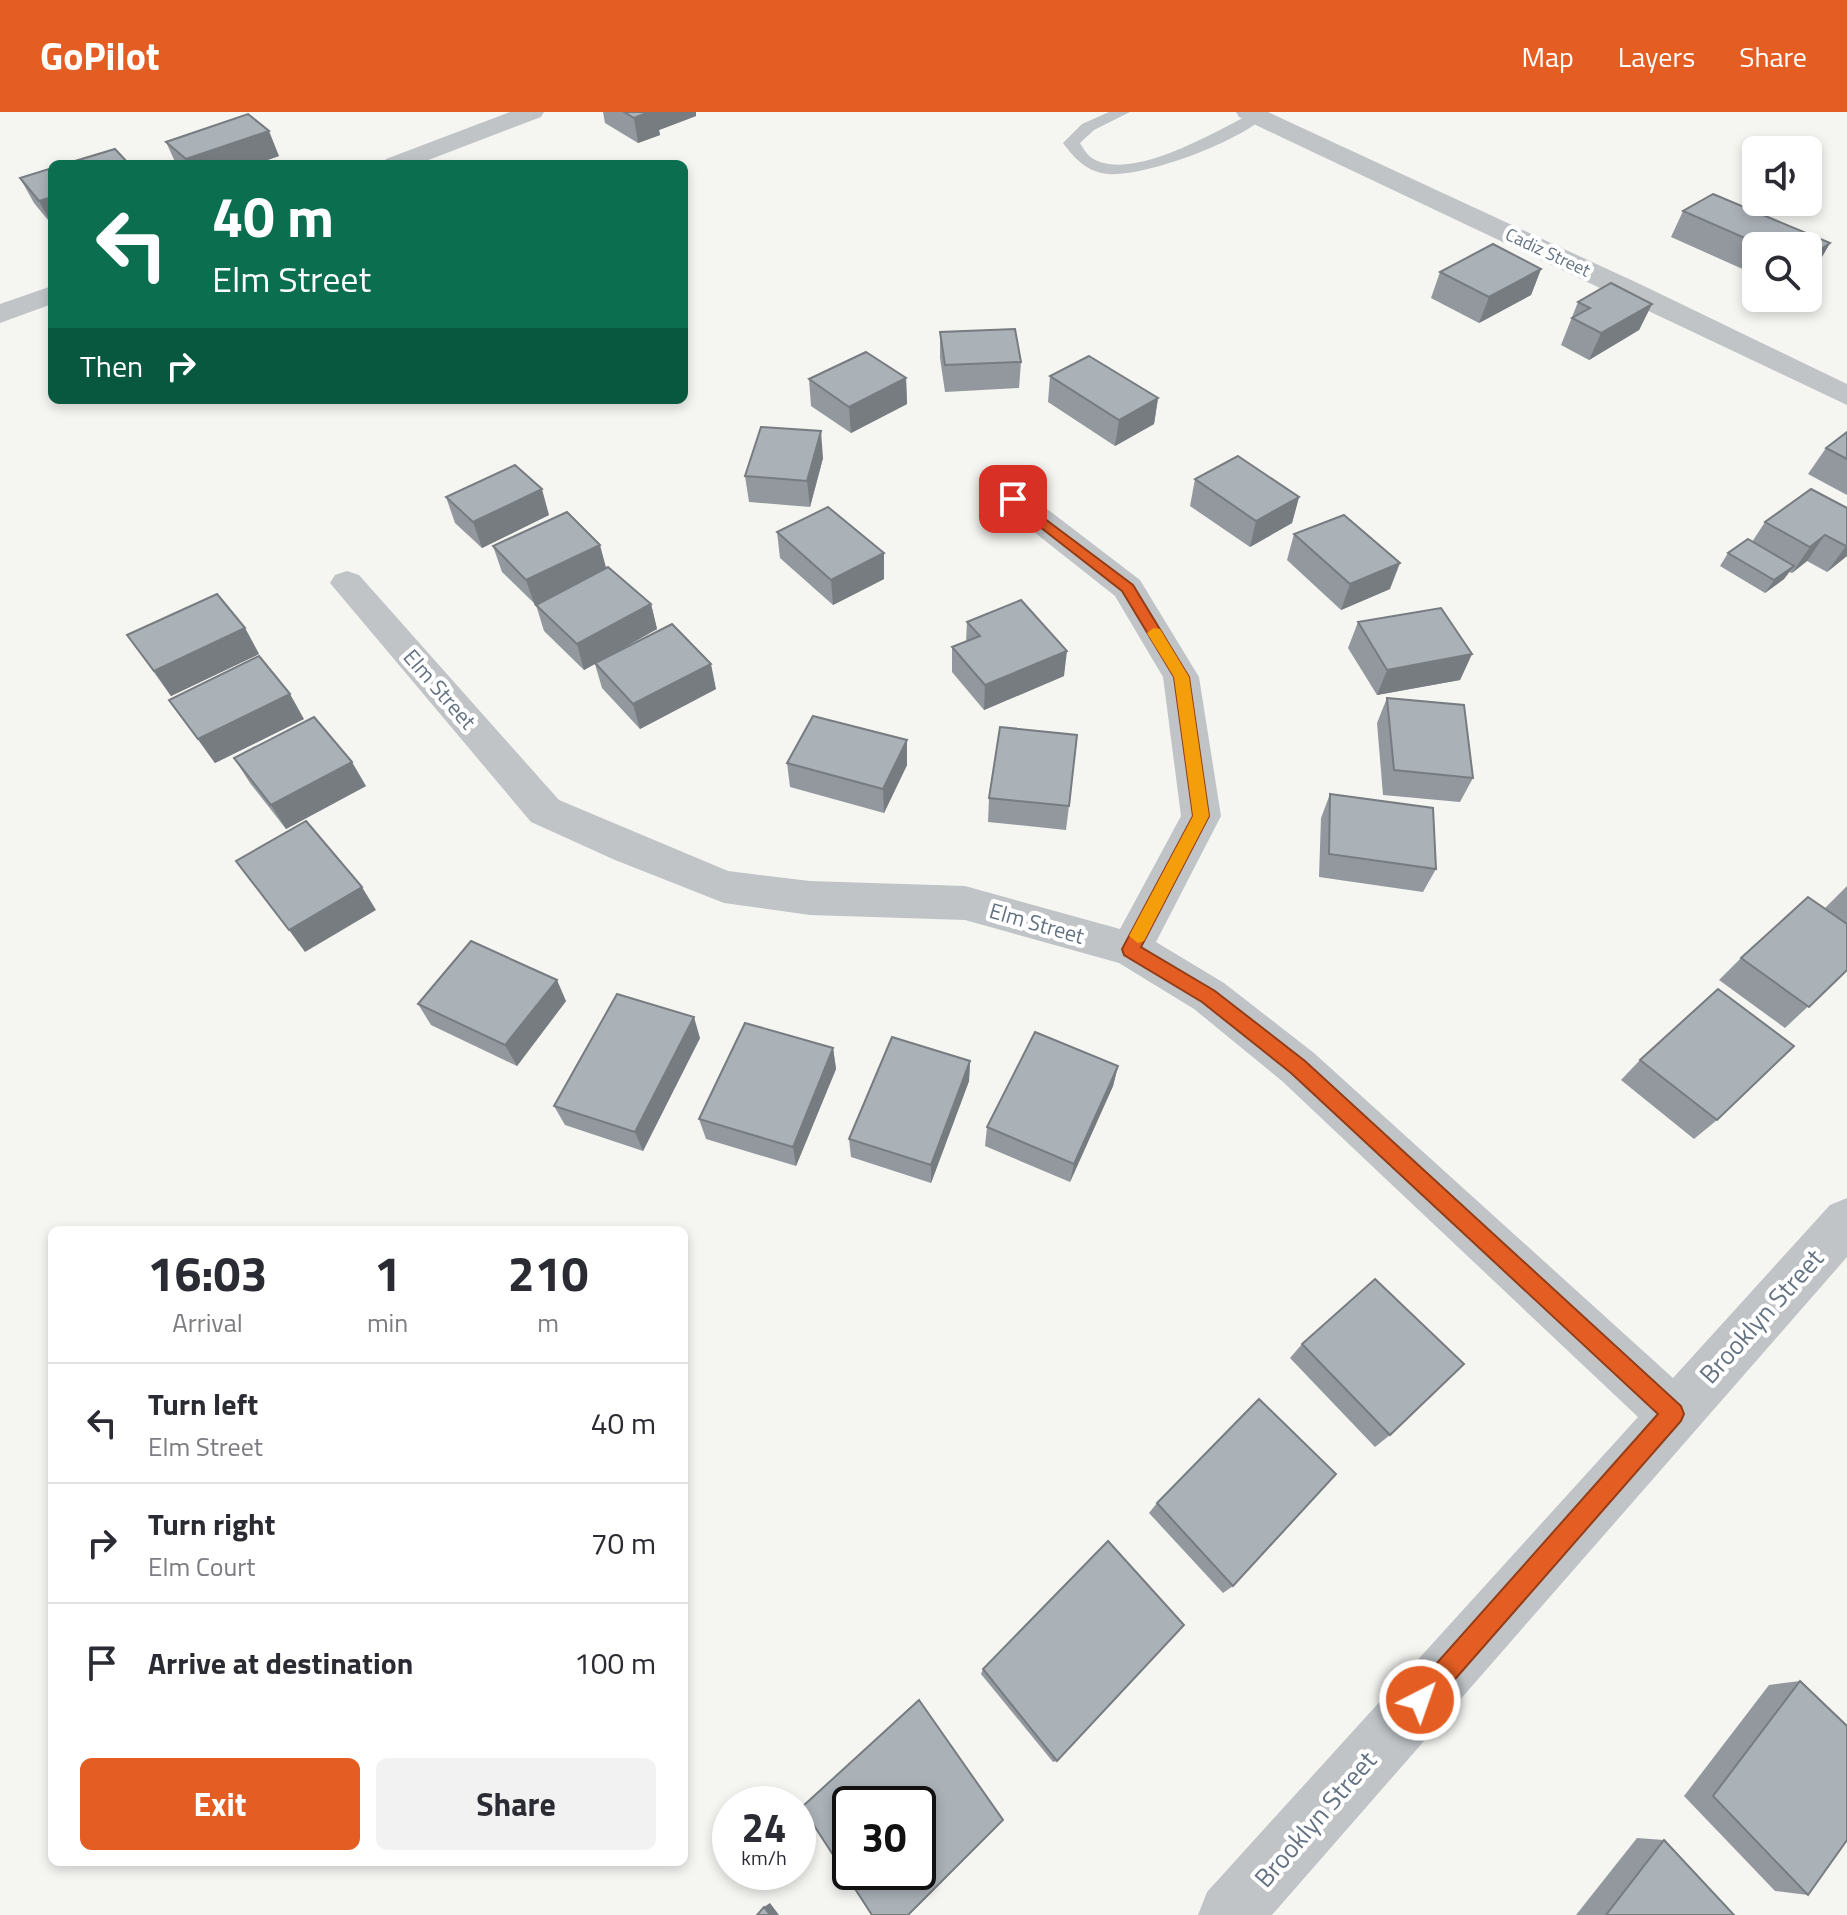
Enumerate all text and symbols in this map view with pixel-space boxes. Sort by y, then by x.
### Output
text: GoPilot [40,27,160,85]
text: Map [1521,35,1574,78]
text: Layers [1618,35,1695,78]
text: Share [1739,35,1807,78]
map controls [1742,136,1822,312]
button: sound [1742,136,1822,216]
text: 40 m [212,174,334,259]
icon: left [80,192,184,296]
street label: Cadiz Street [1501,221,1595,284]
button: search [1742,232,1822,312]
text: Elm Street [212,251,371,306]
text: Then [80,343,143,389]
icon: right [159,344,203,388]
pin [979,465,1047,533]
icon: arrive [991,477,1035,521]
street label: Elm Street [395,641,485,737]
street label: Elm Street [986,893,1089,953]
text: 16:03 [148,1237,267,1310]
text: 1 [374,1237,401,1310]
text: 210 [508,1237,588,1310]
street label: Brooklyn Street [1690,1240,1832,1392]
text: Arrival [172,1303,243,1342]
text: min [367,1303,408,1342]
text: m [537,1303,559,1342]
text: Turn left [148,1381,258,1427]
text: 40 m [591,1400,656,1446]
icon: left [80,1401,124,1445]
text: Elm Street [148,1427,263,1466]
text: Turn right [148,1501,276,1547]
text: 70 m [591,1520,656,1566]
icon: right [80,1521,124,1565]
text: Elm Court [148,1547,255,1586]
text: Arrive at destination [148,1640,413,1686]
text: 100 m [574,1640,656,1686]
icon: arrive [80,1641,124,1685]
position arrow [1378,1658,1462,1742]
street label: Brooklyn Street [1245,1742,1385,1896]
button: Exit [80,1758,360,1850]
button: Share [376,1758,656,1850]
speed limit sign: 30 [832,1786,936,1890]
text: 24 [742,1797,786,1858]
text: km/h [741,1842,787,1873]

